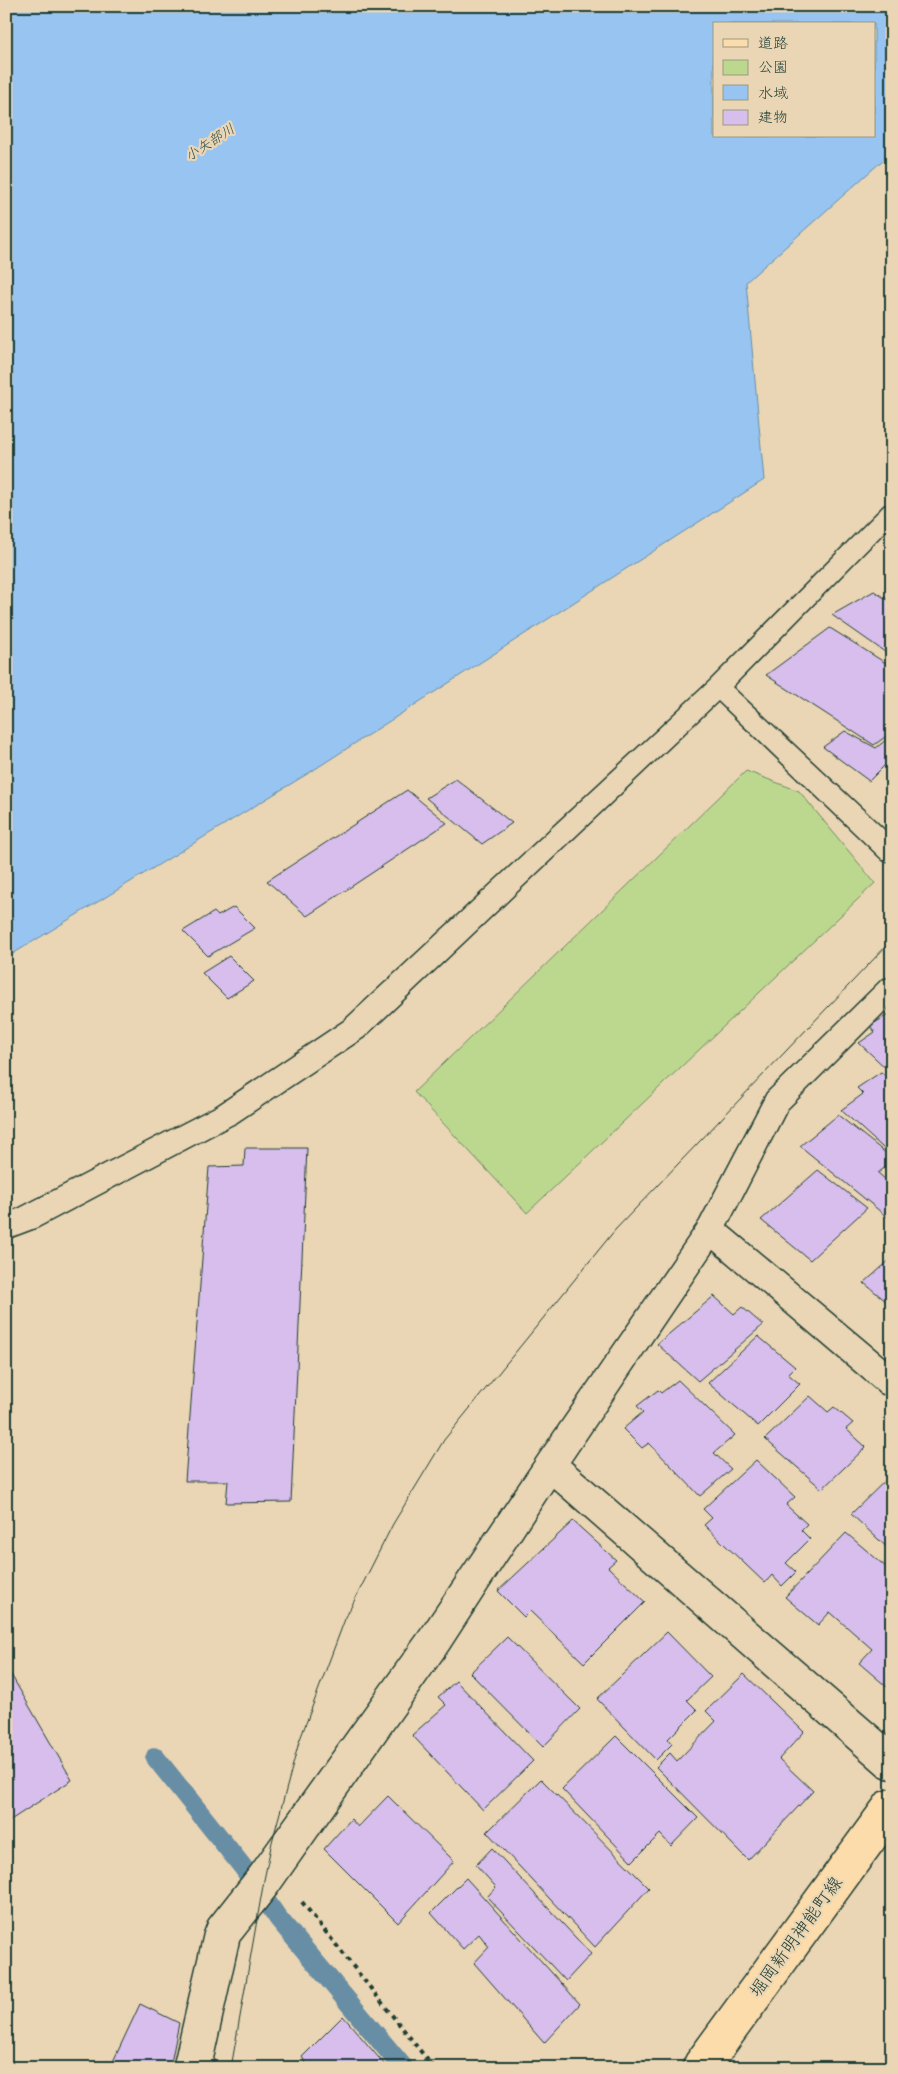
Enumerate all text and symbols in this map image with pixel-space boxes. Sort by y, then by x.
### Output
legend [713,22,876,138]
text: 道路 [758,33,788,54]
text: 公園 [758,57,788,78]
text: 水域 [758,83,788,104]
text: 建物 [758,107,788,128]
water label: 小矢部川 [181,119,239,167]
street label: 堀岡新明神能町線 [744,1871,848,2003]

